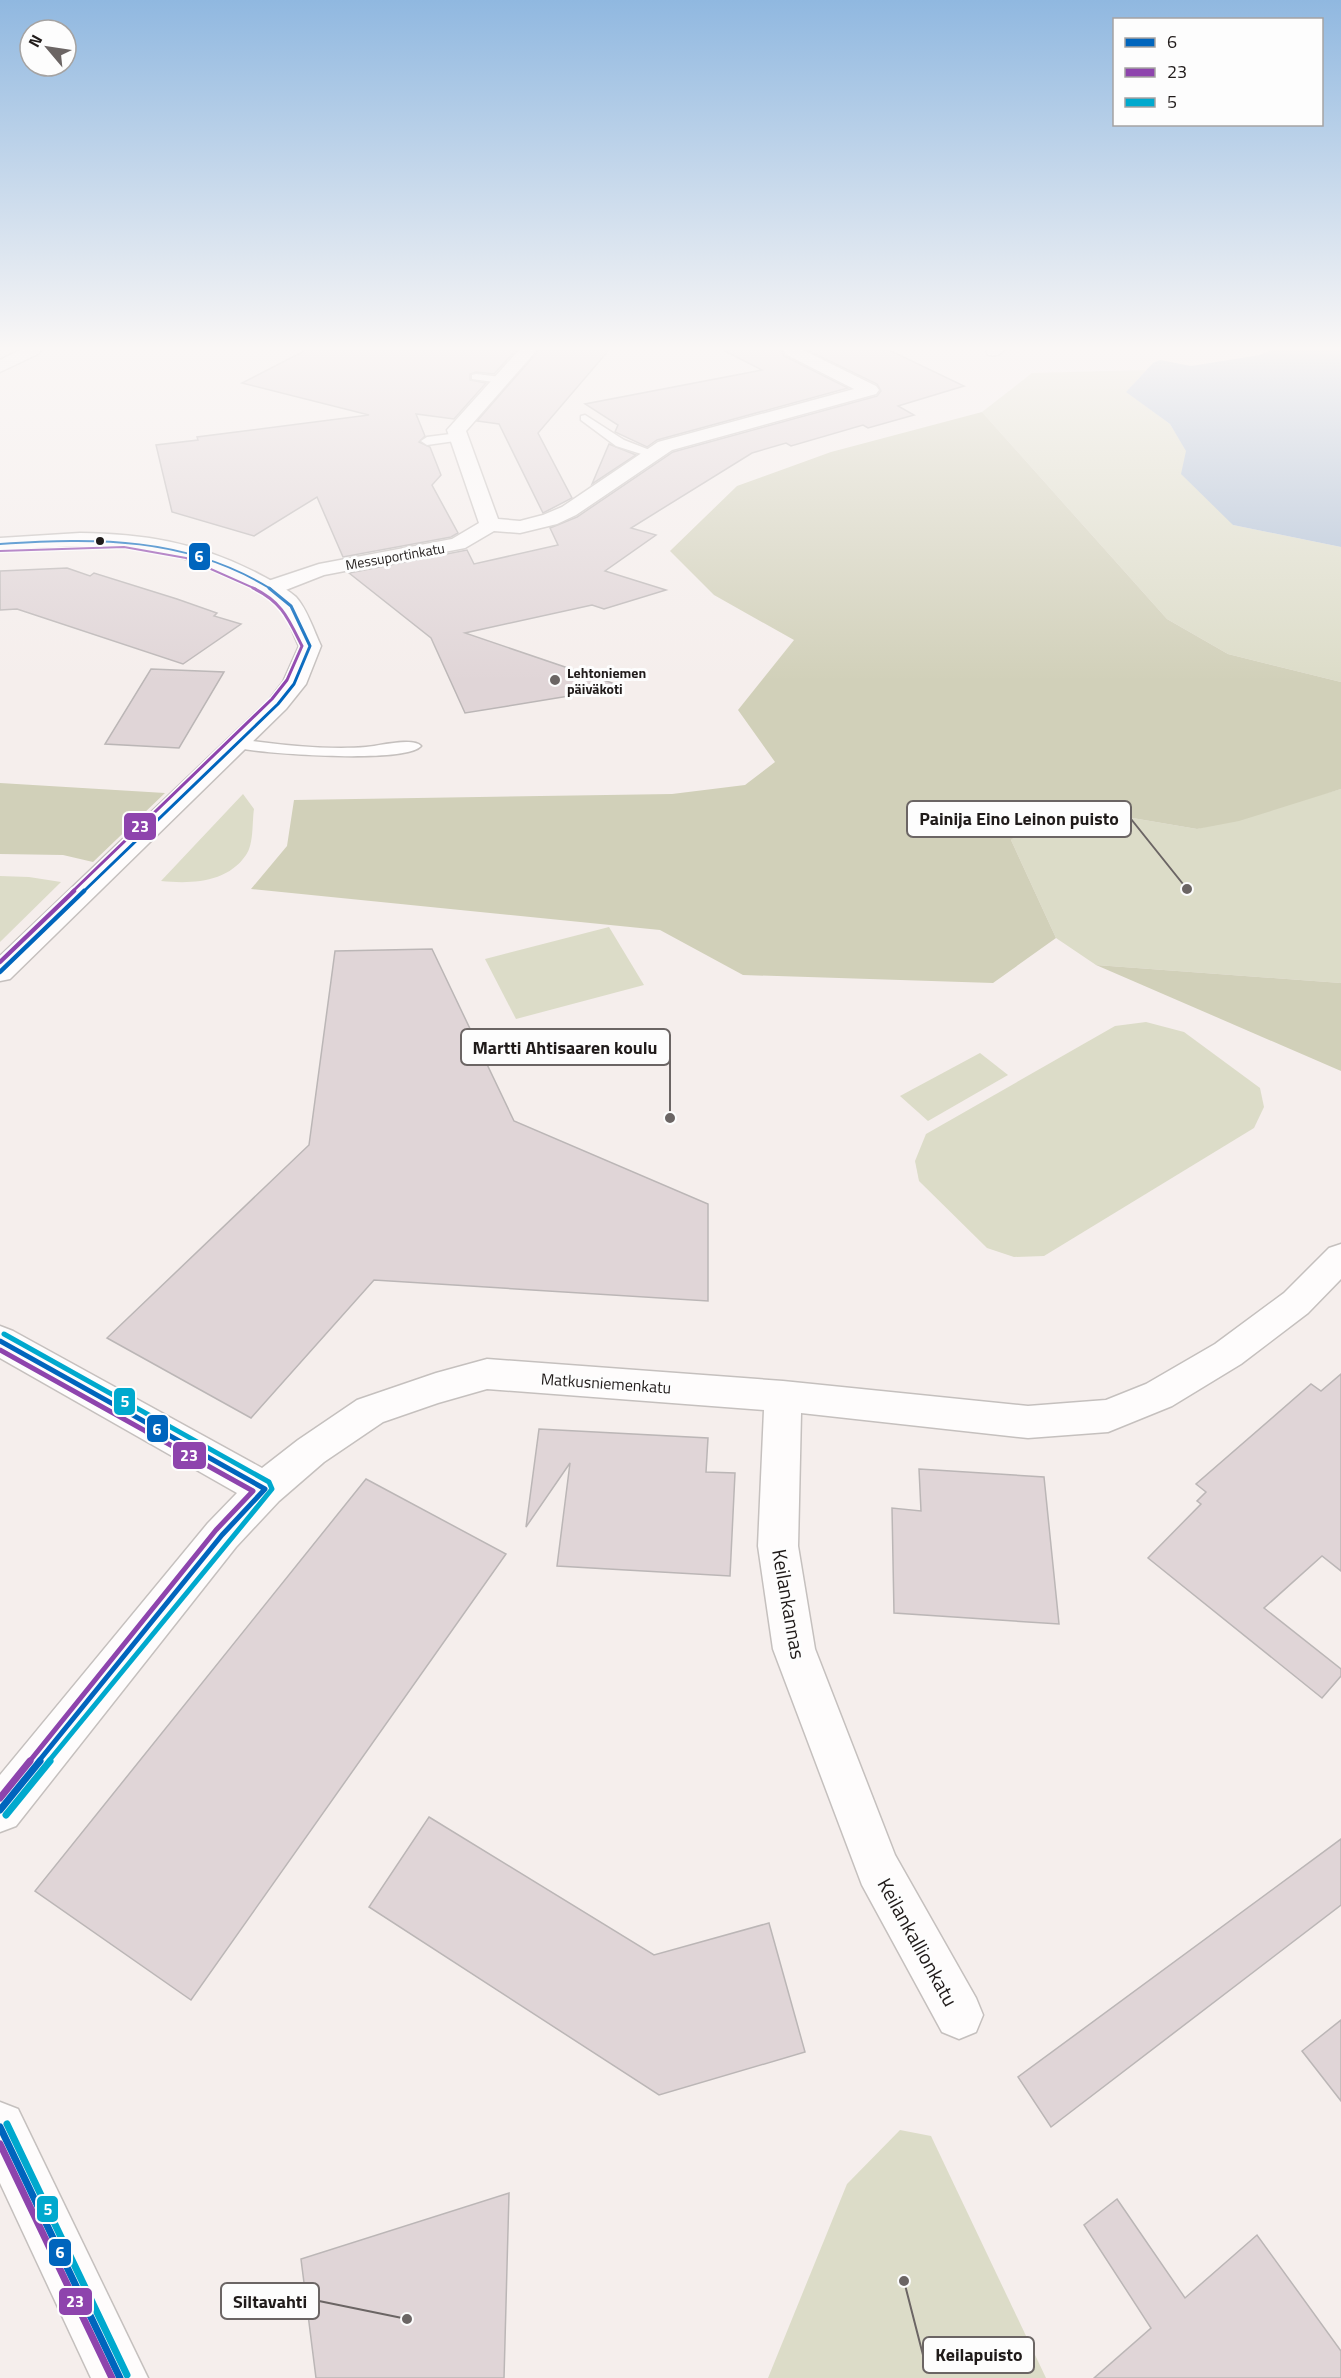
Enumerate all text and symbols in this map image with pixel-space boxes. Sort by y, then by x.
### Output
north arrow [18,18,78,78]
legend [1113,18,1323,126]
text: 6 [1167,28,1177,55]
text: N [22,30,48,51]
text: 23 [1167,58,1187,85]
text: 5 [1167,88,1177,115]
unlabelled marker [94,535,106,547]
street label: Messuportinkatu [344,537,446,575]
line badge: 6 [188,542,211,571]
text: 6 [195,544,204,568]
place label: Lehtoniemen päiväkoti [567,662,646,699]
marker: Lehtoniemen päiväkoti [548,673,562,687]
callout: Painija Eino Leinon puisto [907,801,1131,837]
text: Painija Eino Leinon puisto [919,805,1119,832]
line badge: 23 [123,812,157,841]
text: 23 [131,814,149,838]
callout: Martti Ahtisaaren koulu [461,1029,670,1065]
text: Martti Ahtisaaren koulu [472,1034,658,1061]
street label: Matkusniemenkatu [540,1366,672,1400]
line badge: 5 [113,1387,136,1416]
text: 5 [121,1389,130,1413]
line badge: 6 [146,1414,169,1443]
text: 6 [153,1417,162,1441]
line badge: 23 [172,1441,207,1470]
text: 23 [180,1443,198,1467]
street label: Keilankannas [764,1547,814,1661]
street label: Keilankallionkatu [870,1872,966,2012]
line badge: 5 [36,2195,59,2223]
text: 5 [44,2197,53,2221]
line badge: 6 [48,2238,72,2267]
text: 6 [56,2240,65,2264]
callout: Siltavahti [221,2283,319,2319]
line badge: 23 [58,2287,93,2316]
text: Siltavahti [233,2288,307,2315]
text: 23 [66,2289,84,2313]
callout: Keilapuisto [923,2337,1034,2373]
text: Keilapuisto [935,2341,1023,2368]

